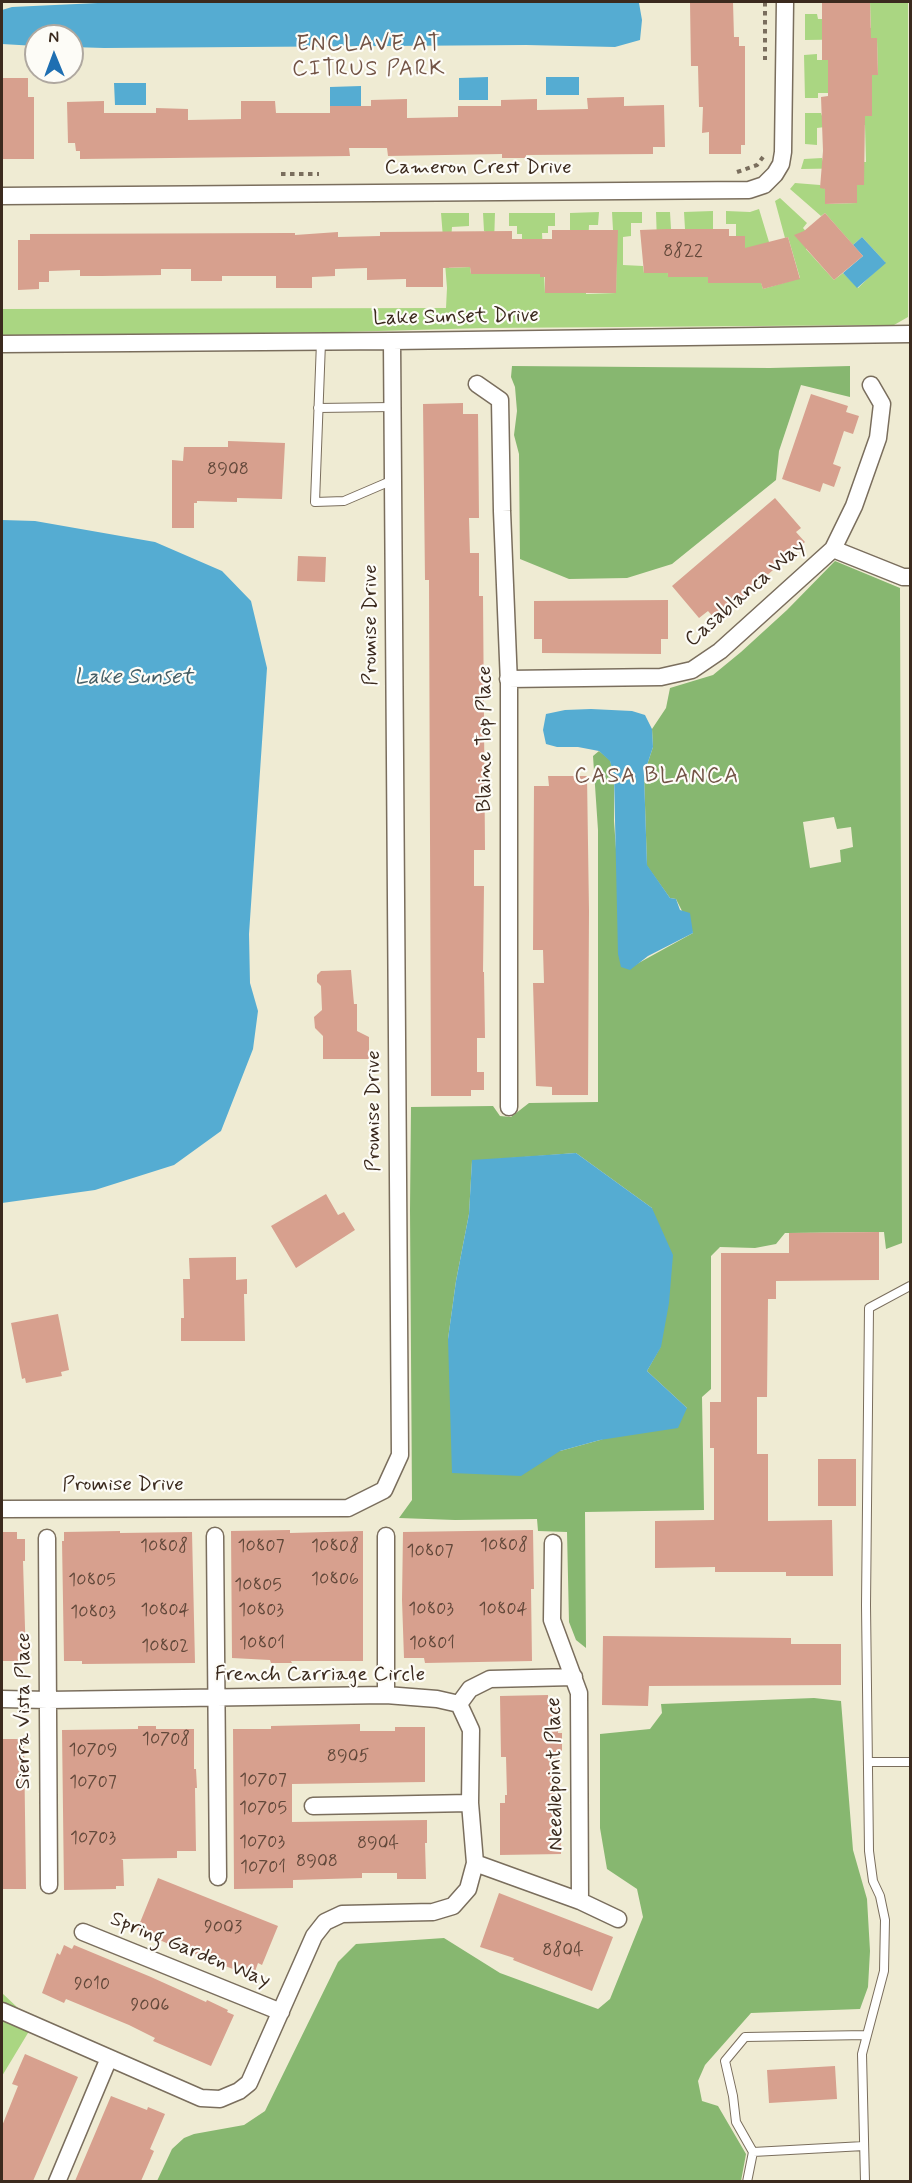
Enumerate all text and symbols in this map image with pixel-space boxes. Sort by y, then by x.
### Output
north arrow [24,24,84,84]
text: N [48,27,59,48]
district label: ENCLAVE AT CITRUS PARK [291,32,447,84]
street label: Cameron Crest Drive [384,156,572,182]
house number: 8822 [663,241,703,263]
street label: Lake Sunset Drive [373,304,539,332]
house number: 8908 [207,459,249,481]
street label: Casablanca Way [681,535,811,653]
street label: Promise Drive [359,564,385,686]
water label: Lake Sunset [74,665,194,691]
street label: Blaine Top Place [473,666,499,812]
district label: CASA BLANCA [576,764,738,790]
street label: Promise Drive [362,1050,388,1172]
street label: Promise Drive [62,1473,184,1499]
house number: 10808 [480,1535,528,1557]
house number: 10808 [140,1536,188,1558]
house number: 10807 [237,1536,285,1558]
house number: 10808 [311,1536,359,1558]
house number: 10807 [406,1541,454,1563]
house number: 10806 [311,1569,359,1591]
house number: 10805 [68,1570,116,1592]
house number: 10805 [234,1575,282,1597]
house number: 10803 [408,1599,454,1621]
house number: 10804 [478,1599,528,1621]
house number: 10804 [140,1600,190,1622]
house number: 10803 [238,1600,284,1622]
house number: 10803 [70,1602,116,1624]
street label: Sierra Vista Place [12,1632,38,1790]
house number: 10801 [239,1633,285,1655]
house number: 10801 [409,1633,455,1655]
house number: 10802 [141,1636,189,1658]
street label: French Carriage Circle [215,1663,425,1689]
street label: Needlepoint Place [542,1697,570,1851]
house number: 10708 [142,1729,190,1751]
house number: 10709 [68,1740,118,1762]
house number: 8905 [327,1746,369,1768]
house number: 10707 [239,1770,287,1792]
house number: 10707 [69,1772,117,1794]
house number: 10705 [239,1798,287,1820]
house number: 10703 [70,1828,116,1850]
house number: 10703 [239,1832,285,1854]
house number: 8904 [357,1833,399,1855]
house number: 8908 [296,1851,338,1873]
house number: 10701 [240,1857,286,1879]
street label: Spring Garden Way [106,1907,274,1995]
house number: 9003 [204,1917,242,1939]
house number: 8804 [542,1940,584,1962]
house number: 9010 [74,1974,110,1996]
house number: 9006 [130,1995,170,2017]

